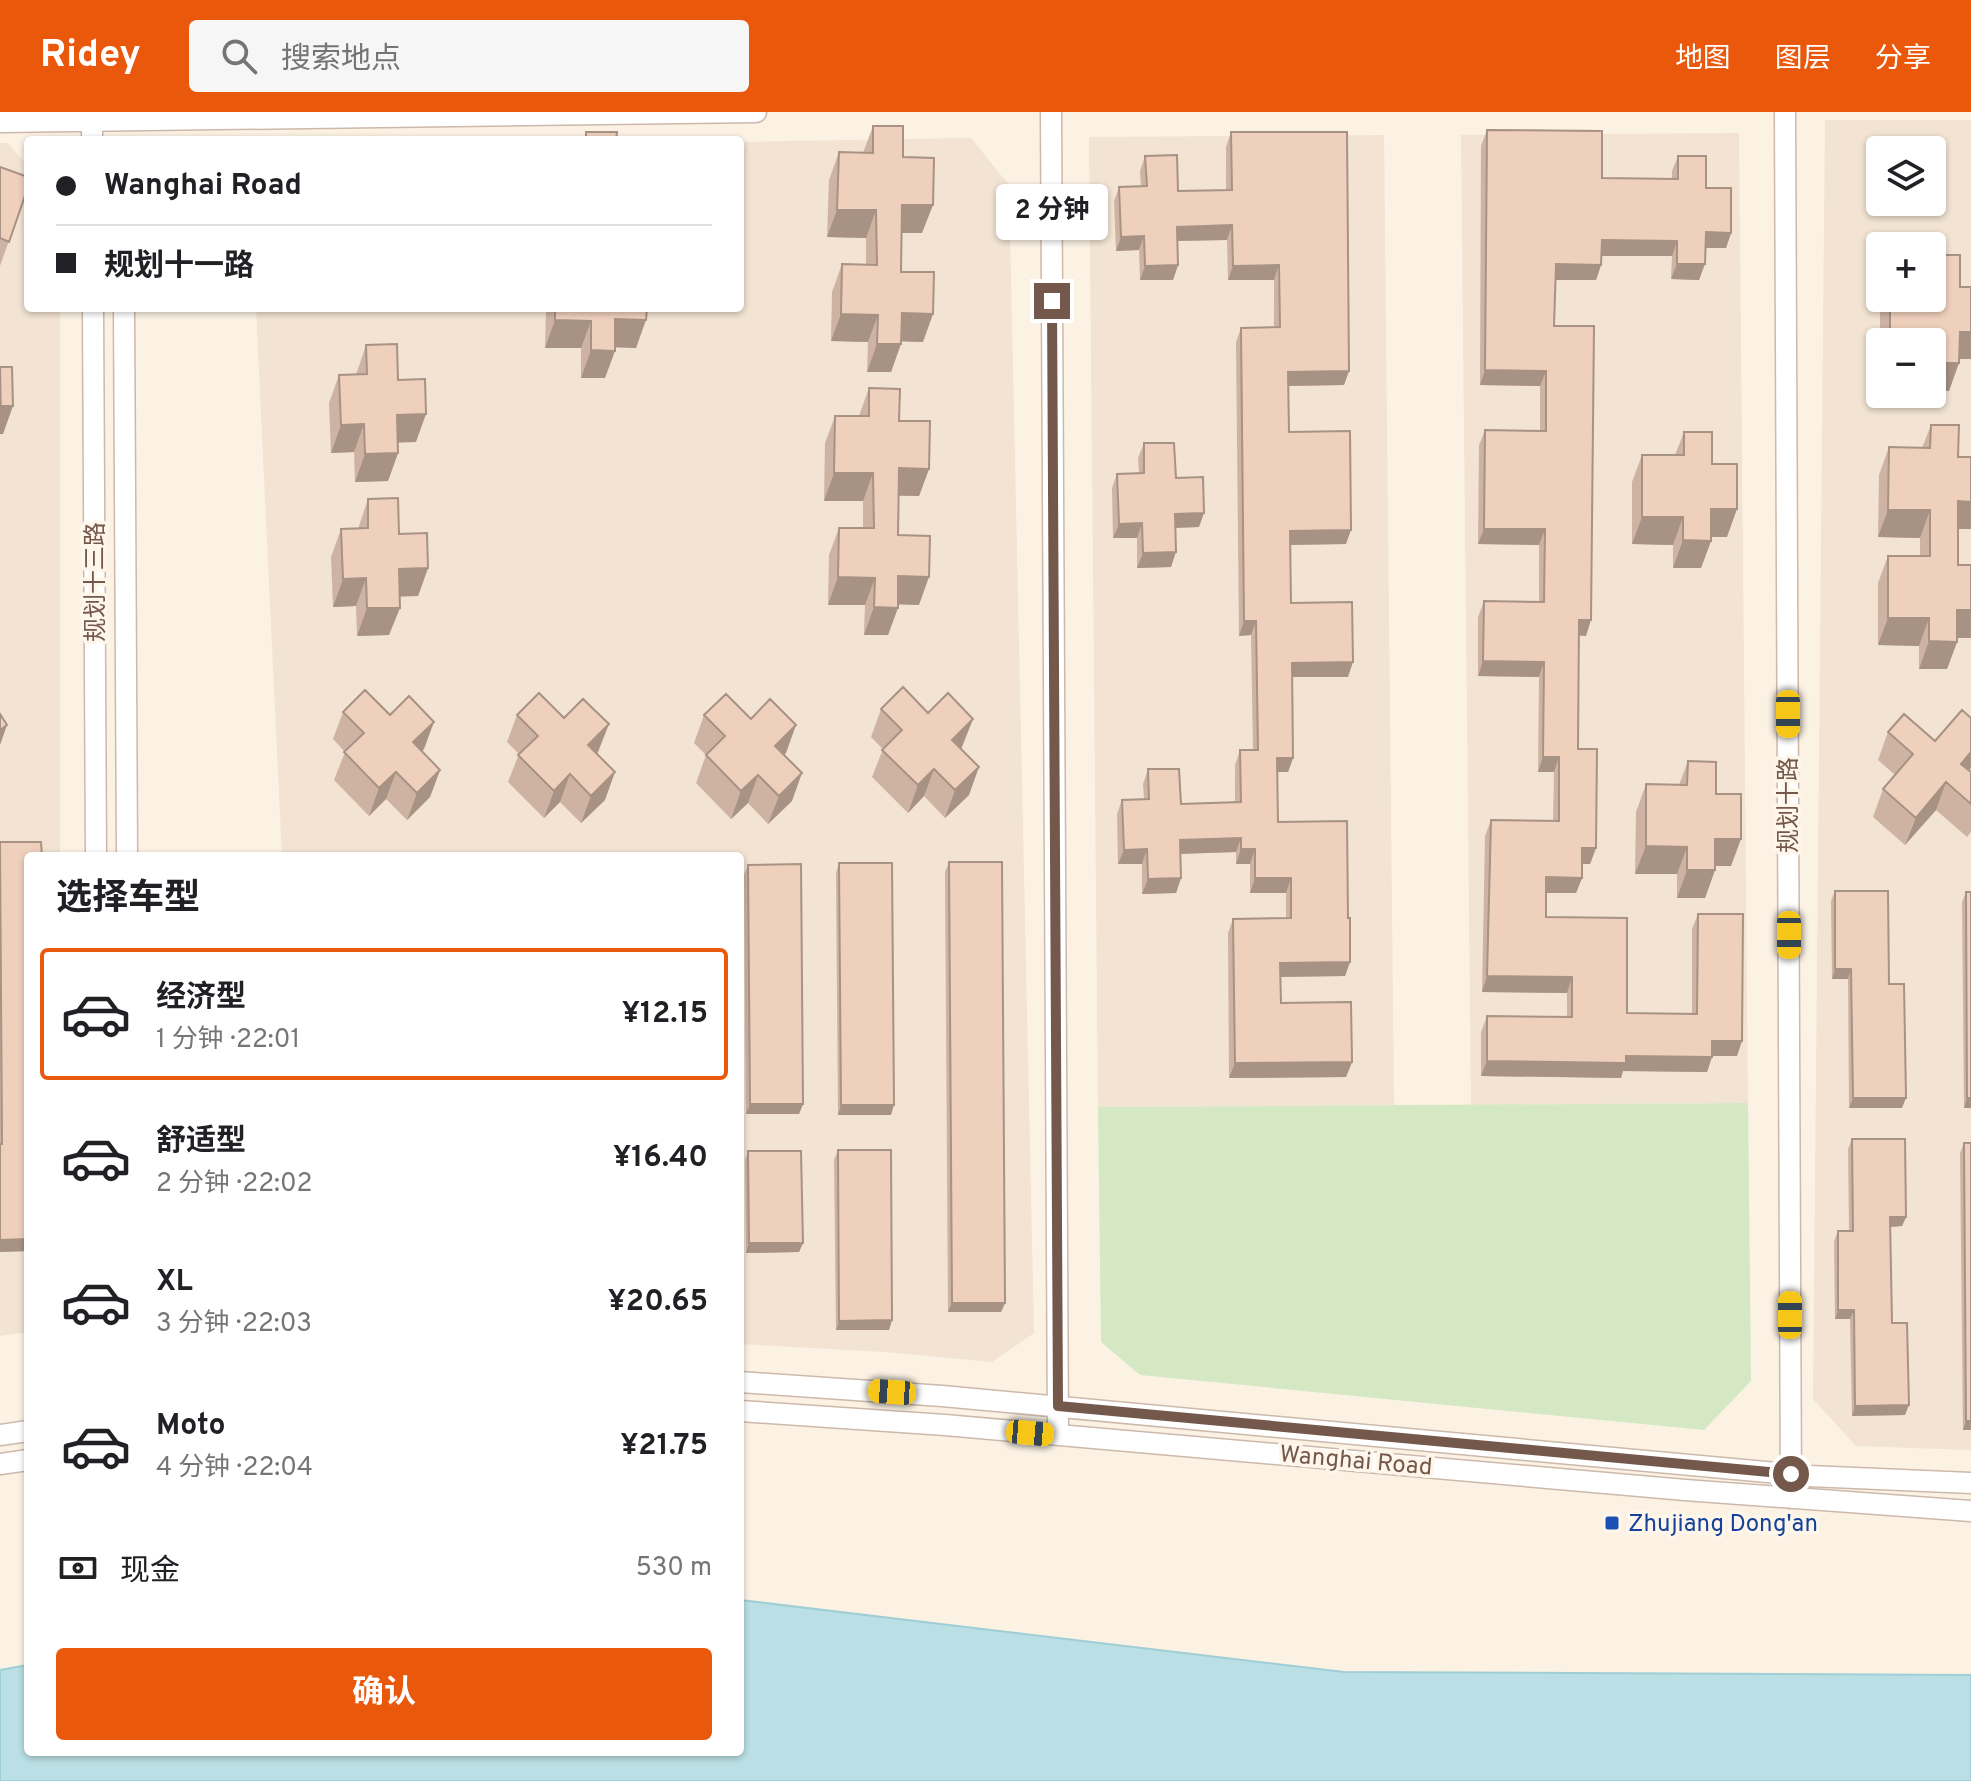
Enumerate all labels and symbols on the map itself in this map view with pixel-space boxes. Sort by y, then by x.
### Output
callout: 2 分钟 [996,185,1108,241]
route end [1034,283,1070,319]
street label: 规划十三路 [82,522,112,642]
car [1776,690,1800,738]
street label: 规划十路 [1775,757,1805,853]
car [1777,911,1801,959]
car [1778,1291,1802,1339]
car [867,1378,917,1406]
car [1005,1419,1055,1447]
street label: Wanghai Road [1278,1440,1434,1484]
route start [1773,1456,1809,1492]
place label: Zhujiang Dong'an [1628,1510,1818,1540]
marker: Zhujiang Dong'an [1603,1514,1621,1532]

